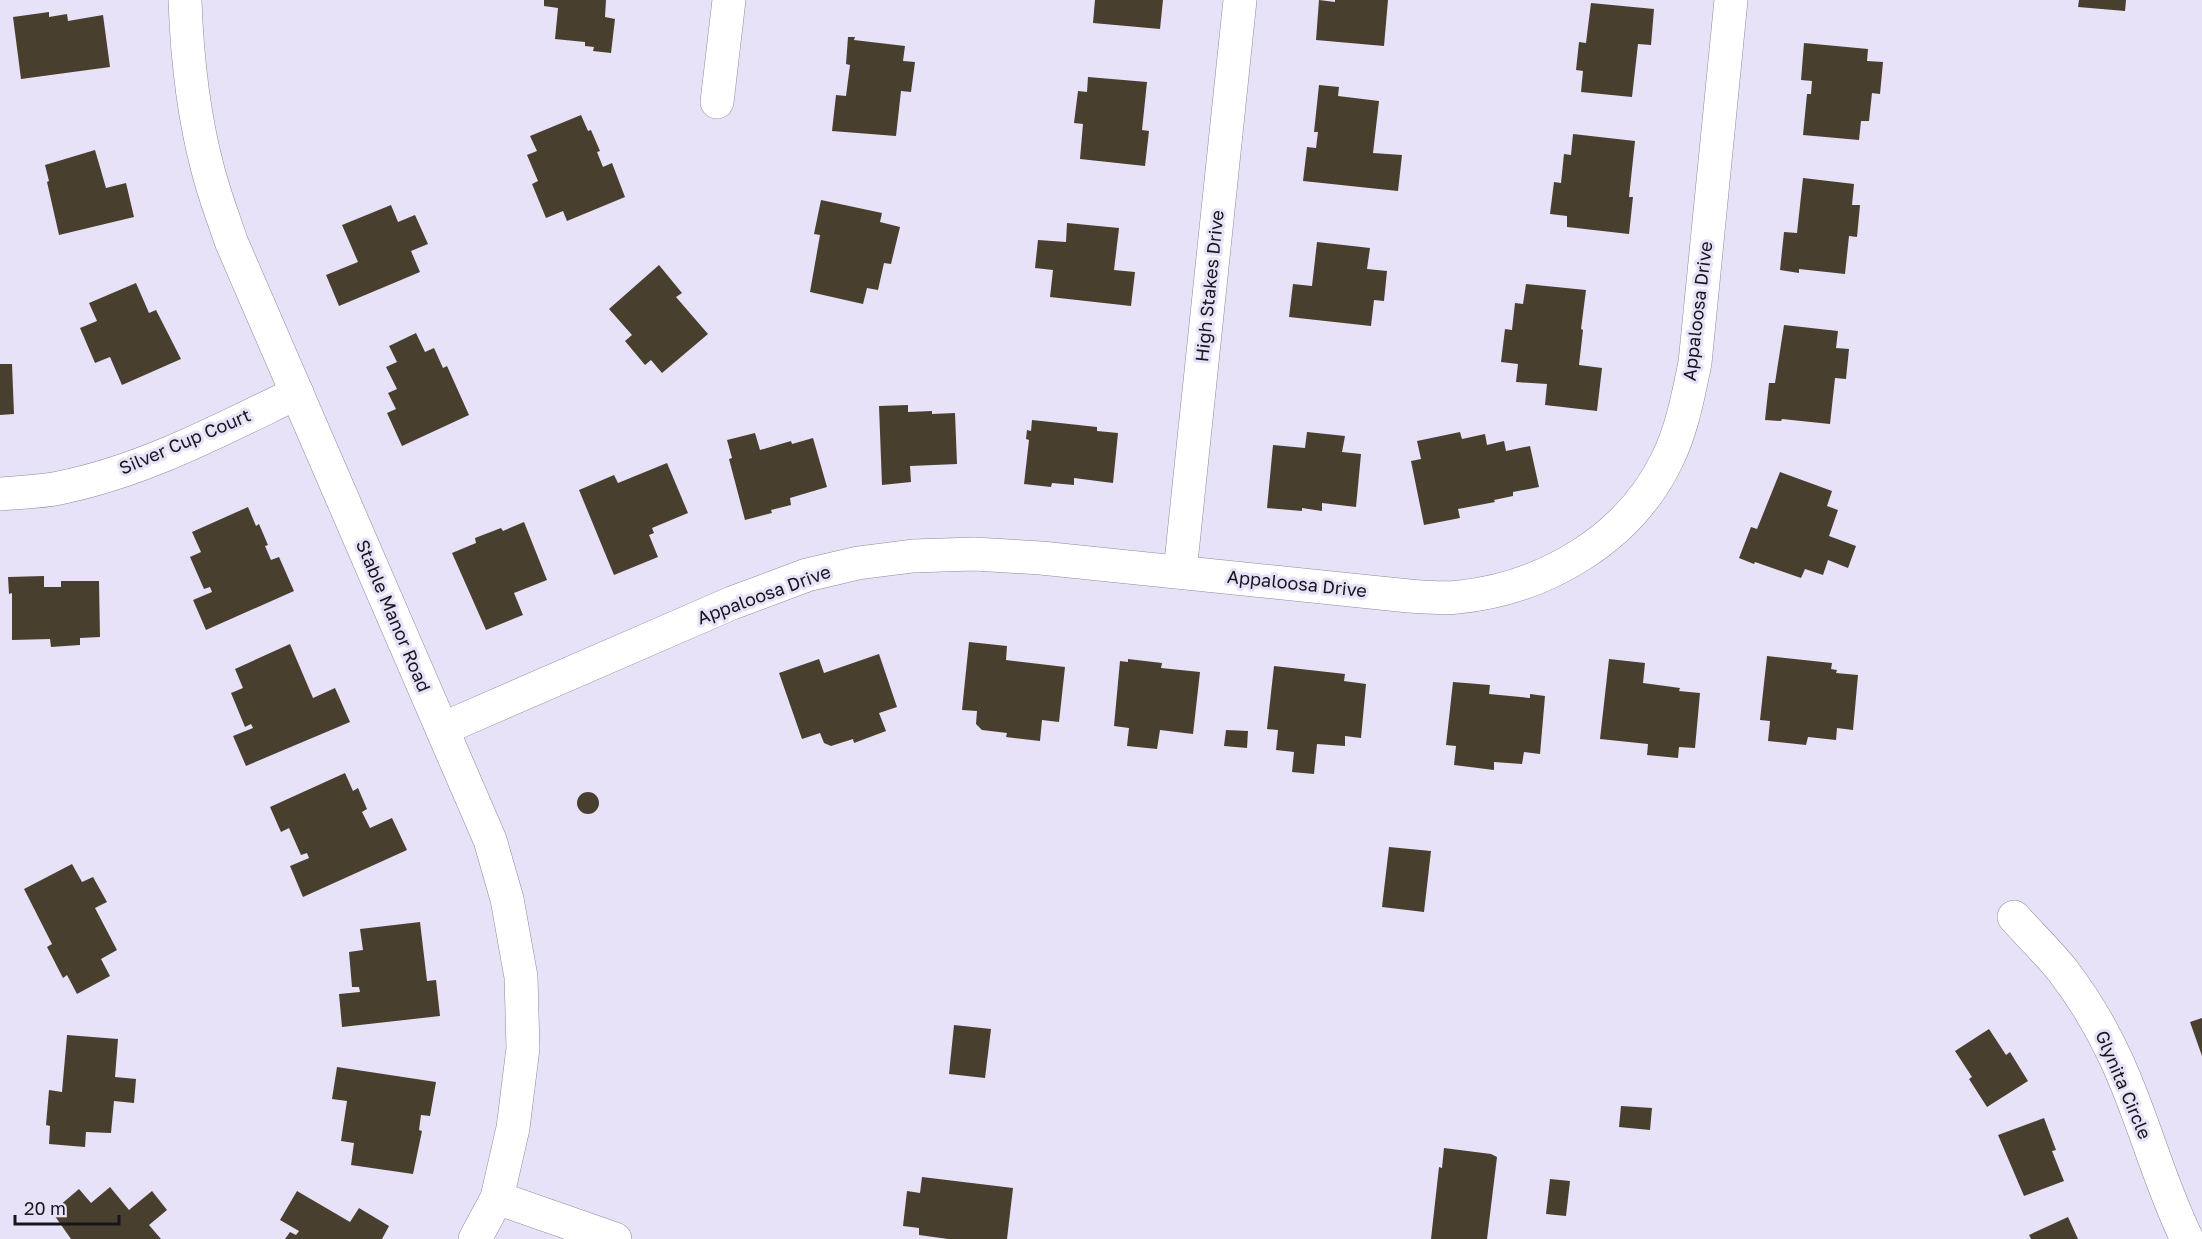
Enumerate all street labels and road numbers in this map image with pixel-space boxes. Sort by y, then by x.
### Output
street label: High Stakes Drive [1190,209,1228,363]
street label: Appaloosa Drive [1678,240,1716,382]
street label: Silver Cup Court [116,403,254,479]
street label: Stable Manor Road [352,536,436,695]
street label: Appaloosa Drive [694,560,833,628]
street label: Appaloosa Drive [1226,565,1368,601]
street label: Glynita Circle [2091,1027,2157,1142]

